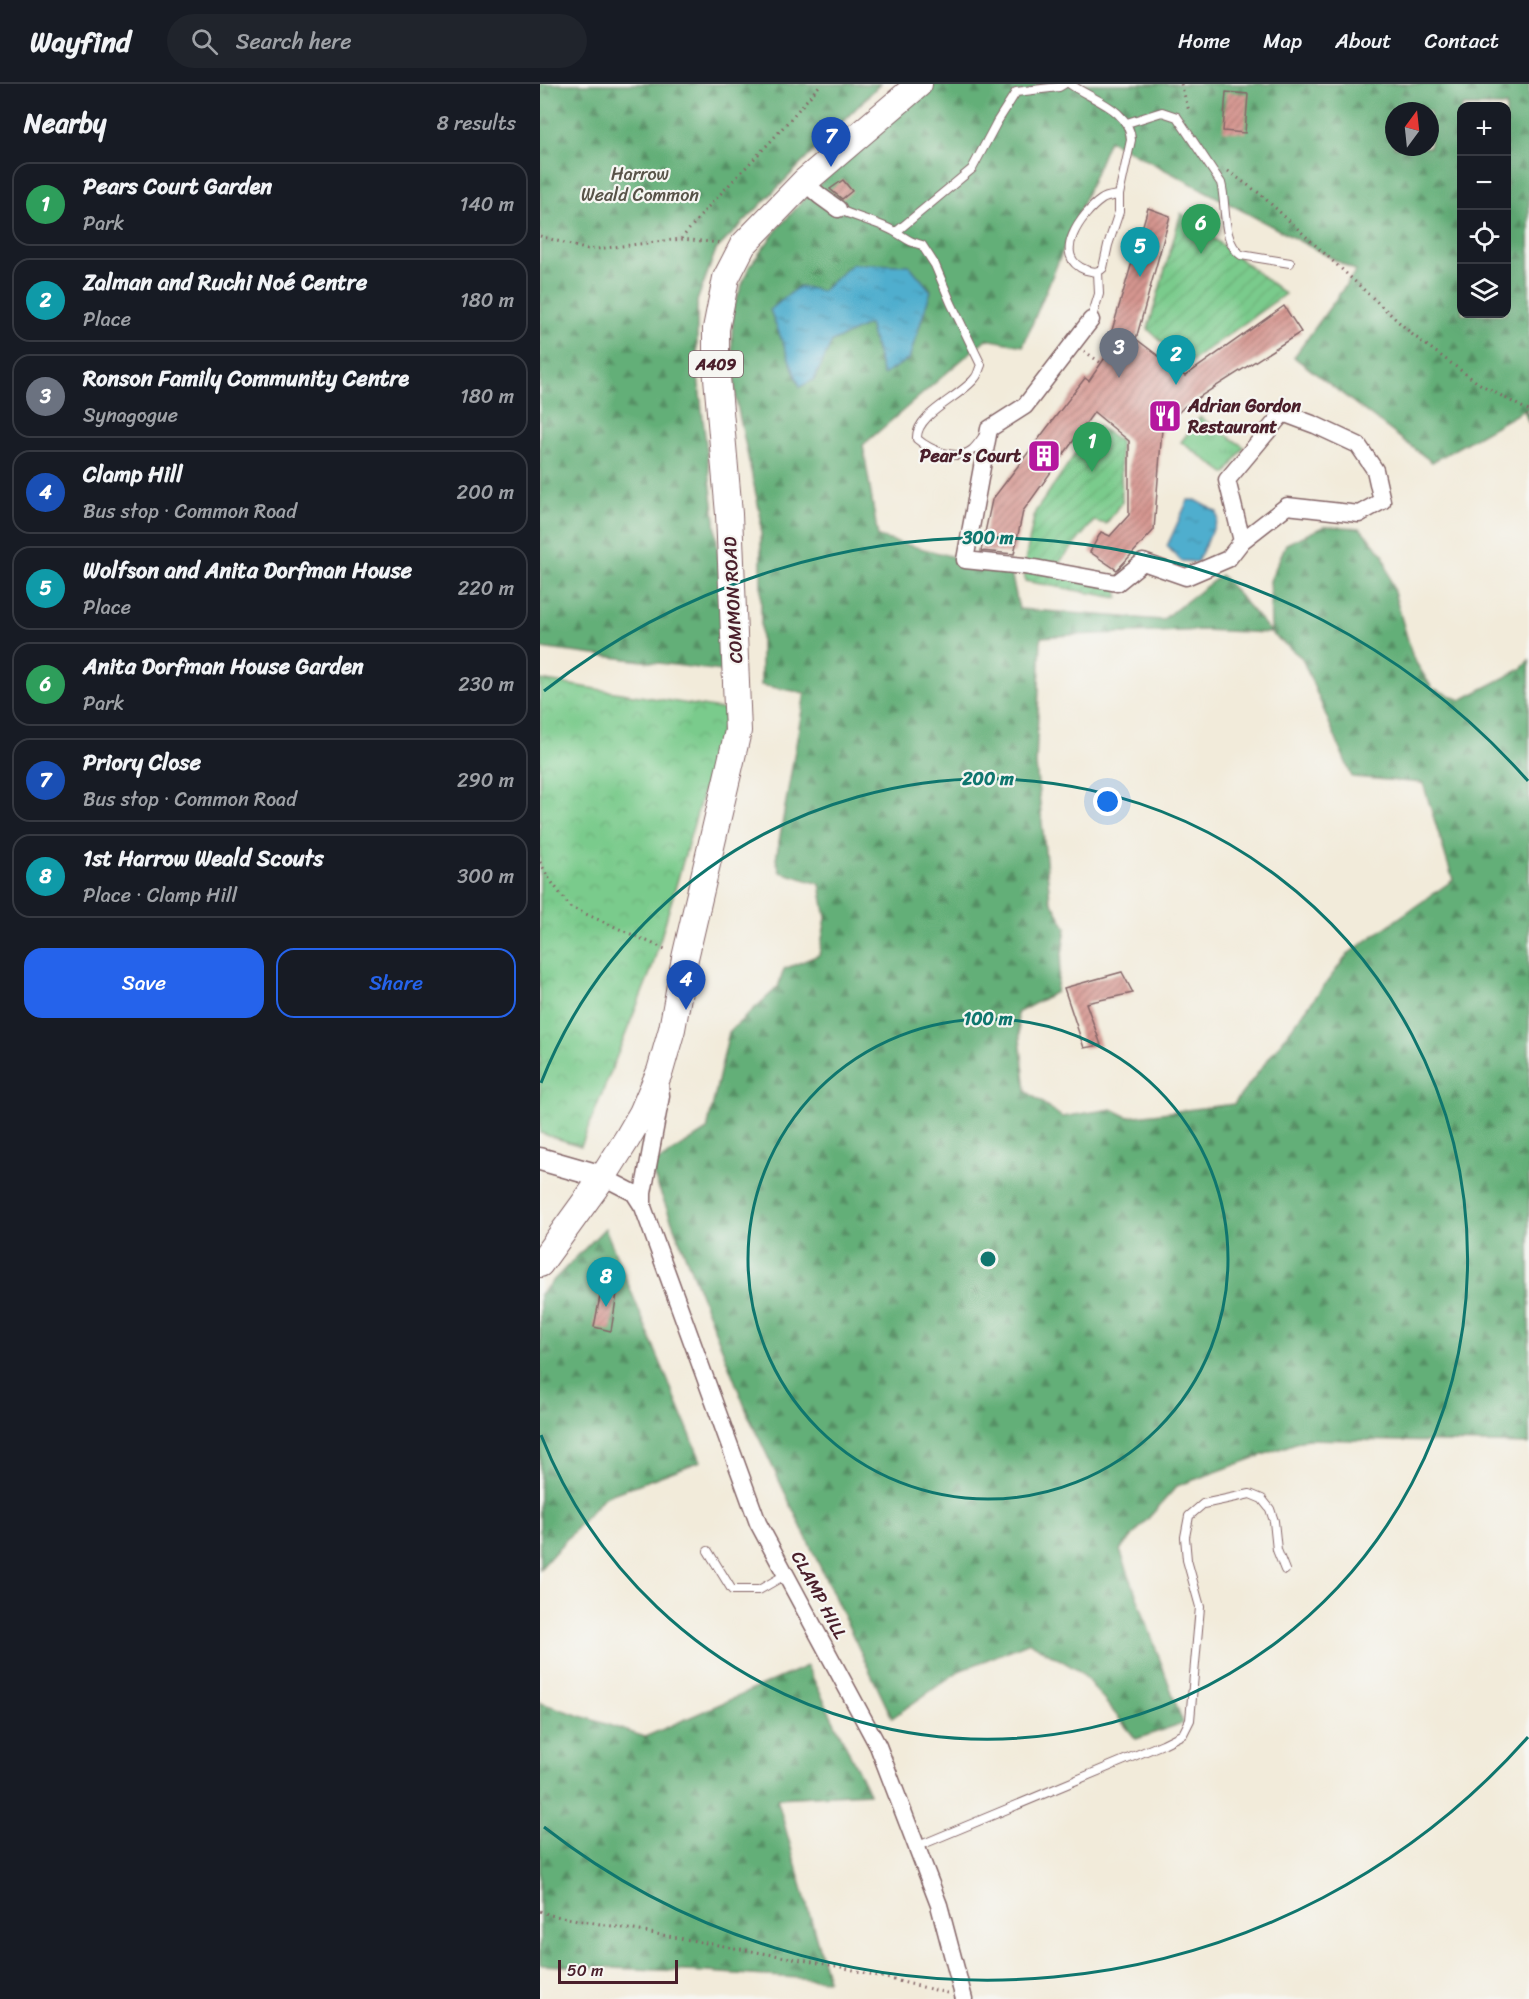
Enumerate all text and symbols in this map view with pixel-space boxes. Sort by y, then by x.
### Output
search box [167,14,587,68]
text: Wayfind [30,17,131,66]
text: Search here [236,22,352,61]
text: Home [1178,22,1230,60]
text: Map [1263,22,1302,60]
text: About [1335,22,1392,60]
text: Contact [1425,22,1499,60]
icon: search [188,25,221,58]
text: Nearby [24,100,106,146]
north arrow [1385,102,1439,156]
map controls [1457,102,1511,318]
button: + [1457,102,1511,156]
text: 8 results [437,106,516,141]
pin: 7 [812,118,850,167]
button: − [1457,156,1511,210]
park label: Harrow Weald Common [581,158,699,211]
text: Pears Court Garden [83,167,272,206]
text: 1 [41,187,50,222]
text: 140 m [460,187,514,222]
pin: 6 [1182,204,1220,254]
text: Park [83,206,124,241]
button: locate [1457,210,1511,264]
pin: 5 [1120,228,1160,277]
text: Zalman and Ruchi Noé Centre [83,263,367,302]
button: layers [1457,264,1511,318]
text: 2 [40,283,51,318]
text: 180 m [460,283,514,318]
text: Place [83,302,131,337]
pin: 3 [1100,328,1138,378]
pin: 2 [1156,336,1196,385]
road number: A409 [689,351,743,377]
text: Ronson Family Community Centre [83,359,409,398]
text: 3 [40,379,51,414]
text: 180 m [460,379,514,414]
place label: Adrian Gordon Restaurant [1187,390,1301,443]
text: Synagogue [83,398,178,433]
restaurant icon: Adrian Gordon Restaurant [1147,398,1183,434]
pin: 1 [1072,422,1112,472]
building icon: Pear's Court [1026,438,1062,474]
place label: Pear's Court [920,440,1021,472]
text: Clamp Hill [83,455,182,494]
text: 4 [39,475,52,510]
text: 200 m [457,475,514,510]
text: Bus stop · Common Road [83,494,297,529]
text: 300 m [961,522,1014,554]
street label: COMMON ROAD [714,536,752,664]
text: Wolfson and Anita Dorfman House [83,551,412,590]
text: 5 [39,571,52,606]
text: 220 m [458,571,514,606]
text: Place [83,590,131,625]
text: Anita Dorfman House Garden [83,647,364,686]
text: 6 [40,667,51,702]
text: 230 m [458,667,514,702]
text: Park [83,686,124,721]
text: Priory Close [83,743,201,782]
text: 7 [40,763,51,798]
text: 290 m [457,763,514,798]
text: 200 m [961,763,1014,795]
text: Bus stop · Common Road [83,782,297,817]
your location [1093,787,1122,816]
text: 1st Harrow Weald Scouts [83,839,324,878]
text: 8 [39,859,52,894]
text: 300 m [457,859,514,894]
text: Place · Clamp Hill [83,878,237,913]
button: Save [24,948,264,1018]
button: Share [276,948,516,1018]
pin: 4 [666,960,706,1010]
text: 100 m [964,1003,1013,1035]
centre of rings [978,1249,998,1269]
pin: 8 [586,1258,626,1307]
street label: CLAMP HILL [782,1545,856,1646]
text: 50 m [567,1956,603,1985]
scale bar [558,1957,678,1984]

